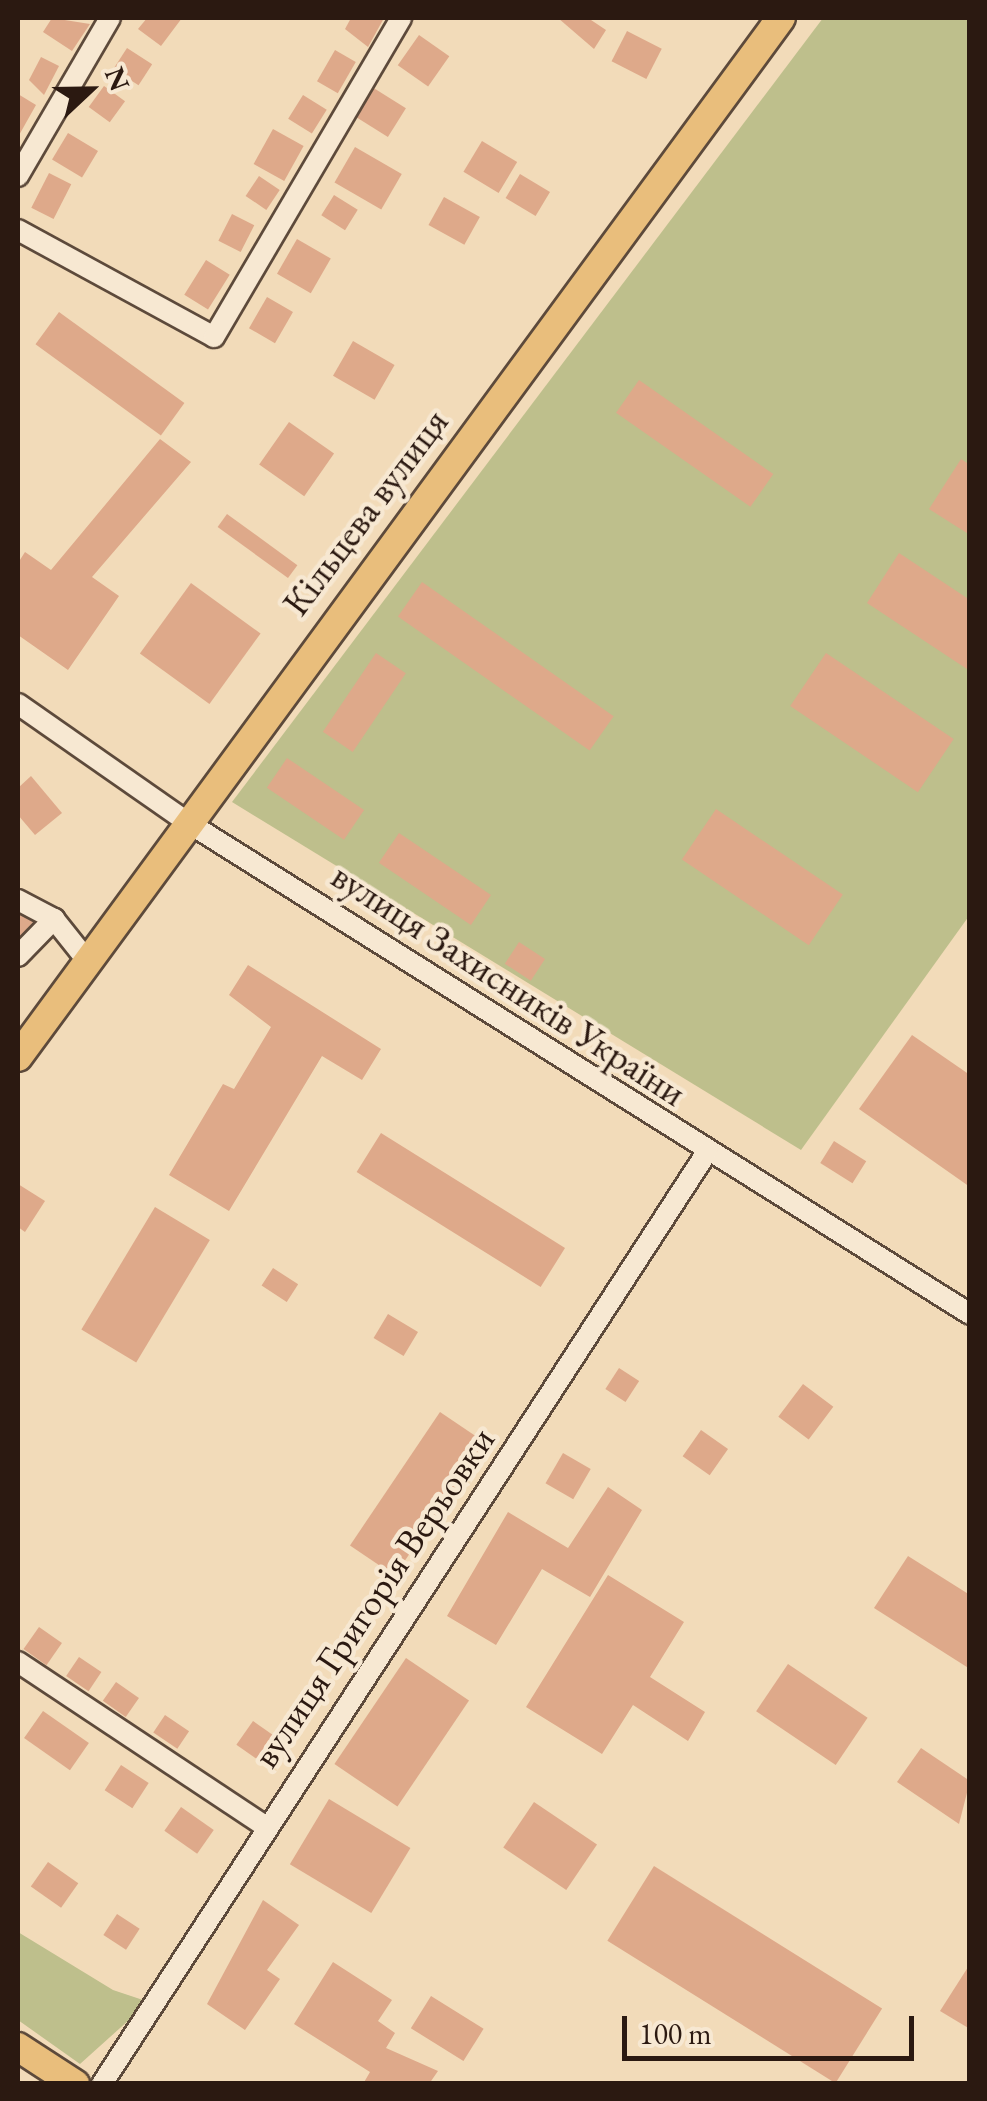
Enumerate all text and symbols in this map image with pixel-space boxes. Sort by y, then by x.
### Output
north arrow [40,40,140,140]
text: N [97,62,139,96]
street label: Кільцева вулиця [273,400,457,624]
street label: вулиця Захисників України [323,852,695,1116]
street label: вулиця Григорія Верьовки [242,1418,504,1776]
scale bar [627,1996,920,2058]
text: 100 m [639,2014,712,2053]

